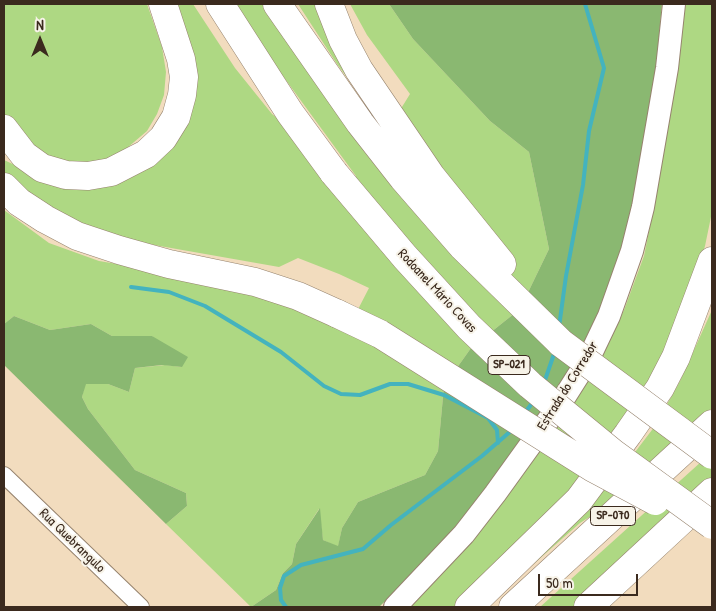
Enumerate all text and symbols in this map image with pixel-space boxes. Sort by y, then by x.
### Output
north arrow [15,15,65,65]
text: N [36,15,44,34]
street label: Rodoanel Mário Covas [394,246,480,336]
street label: Estrada do Corredor [534,338,602,434]
road number: SP-021 [488,356,530,374]
street label: Rua Quebrangulo [36,505,108,577]
road number: SP-070 [590,506,636,526]
scale bar [541,564,641,596]
text: 50 m [546,572,573,593]

